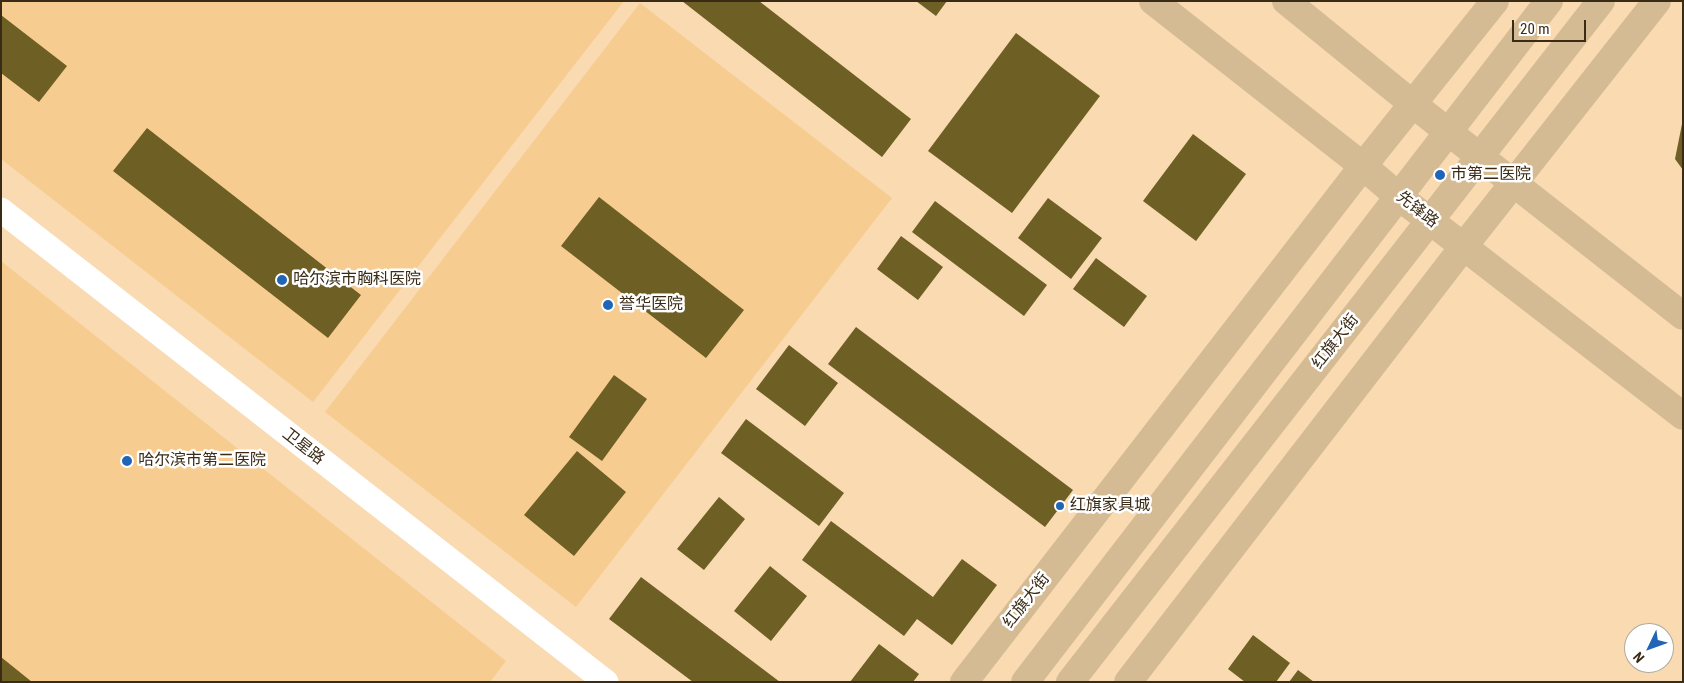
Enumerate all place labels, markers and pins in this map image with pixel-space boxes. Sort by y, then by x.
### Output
place label: 市第二医院 [1451,165,1531,185]
marker: 市第二医院 [1433,168,1447,182]
place label: 哈尔滨市胸科医院 [293,270,421,290]
marker: 哈尔滨市胸科医院 [275,273,289,287]
place label: 誉华医院 [619,295,683,315]
marker: 誉华医院 [601,298,615,312]
place label: 哈尔滨市第二医院 [138,451,266,471]
marker: 哈尔滨市第二医院 [120,454,134,468]
place label: 红旗家具城 [1070,496,1150,516]
marker: 红旗家具城 [1054,500,1066,512]

